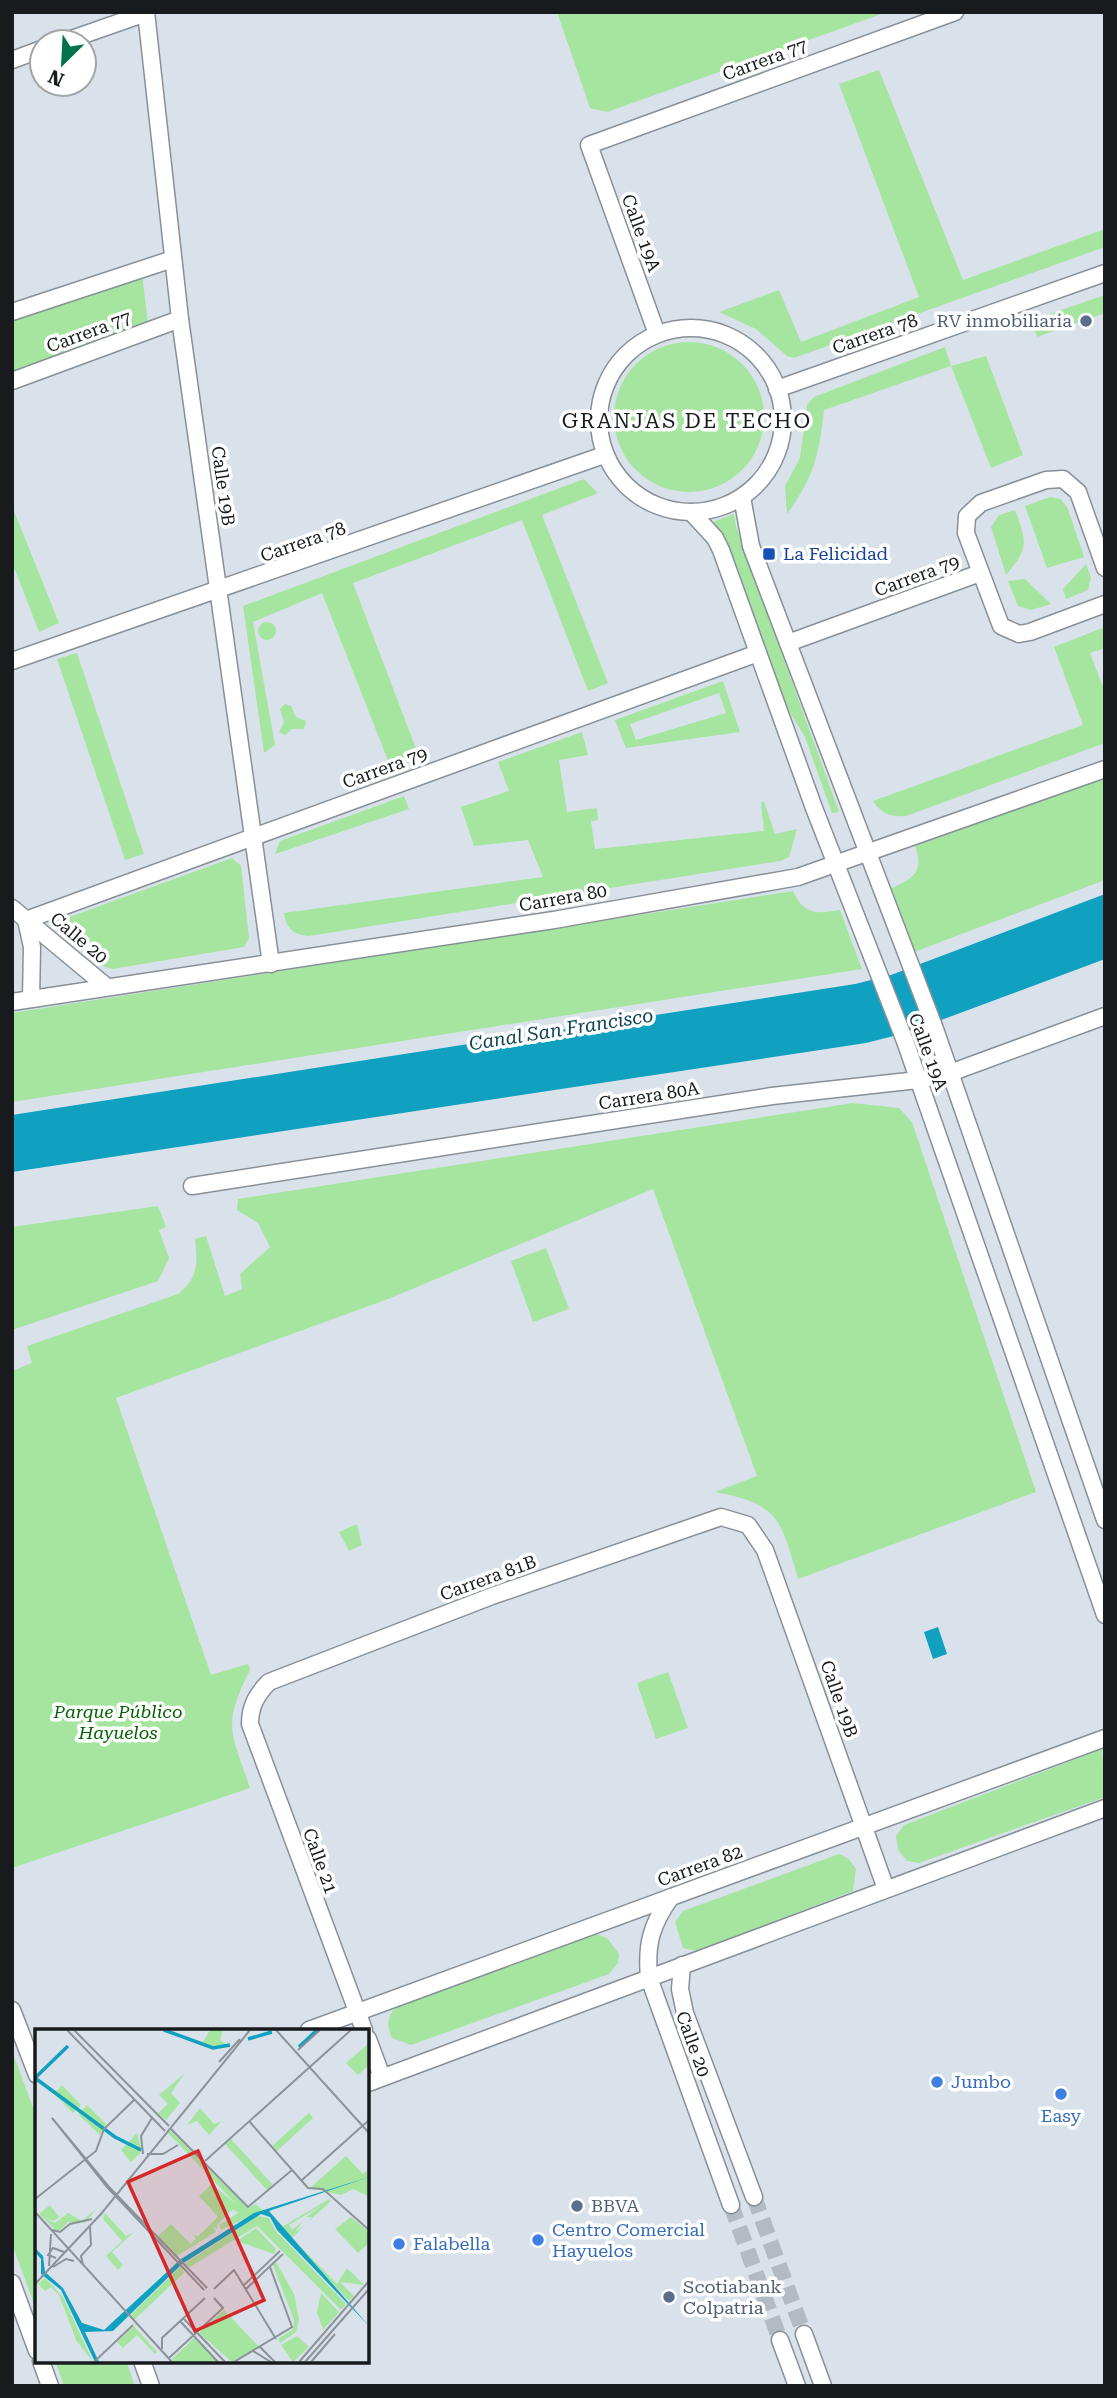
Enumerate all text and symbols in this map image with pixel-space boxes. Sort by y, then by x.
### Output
north arrow [28,28,98,98]
street label: Carrera 77 [719,34,810,85]
text: N [45,64,68,92]
street label: Calle 19A [618,191,665,275]
street label: Carrera 77 [43,306,134,357]
street label: Carrera 78 [829,309,920,358]
place label: RV inmobiliaria [936,310,1072,331]
marker: RV inmobiliaria [1078,313,1094,329]
district label: GRANJAS DE TECHO [562,409,812,433]
street label: Calle 19B [207,445,239,527]
street label: Carrera 78 [257,517,348,566]
place label: La Felicidad [783,543,889,564]
marker: La Felicidad [761,546,777,562]
street label: Carrera 79 [871,550,962,601]
street label: Carrera 79 [339,742,430,793]
street label: Carrera 80 [517,879,608,916]
street label: Calle 20 [46,908,112,968]
water label: Canal San Francisco [467,1004,655,1055]
street label: Calle 19A [905,1010,952,1094]
street label: Carrera 80A [597,1077,701,1114]
street label: Carrera 81B [437,1550,539,1605]
street label: Calle 19B [816,1657,862,1740]
park label: Parque Público Hayuelos [53,1701,182,1743]
street label: Calle 21 [299,1825,342,1897]
street label: Carrera 82 [654,1840,745,1891]
street label: Calle 20 [672,2008,715,2080]
inset map [35,2029,369,2363]
place label: Jumbo [951,2071,1011,2092]
marker: Jumbo [929,2074,945,2090]
marker: Easy [1053,2086,1069,2102]
place label: Easy [1041,2105,1082,2126]
place label: BBVA [591,2195,639,2216]
marker: BBVA [569,2198,585,2214]
place label: Centro Comercial Hayuelos [552,2219,705,2261]
marker: Centro Comercial Hayuelos [530,2232,546,2248]
place label: Falabella [413,2233,490,2254]
marker: Falabella [391,2236,407,2252]
place label: Scotiabank Colpatria [683,2276,782,2318]
marker: Scotiabank Colpatria [661,2289,677,2305]

